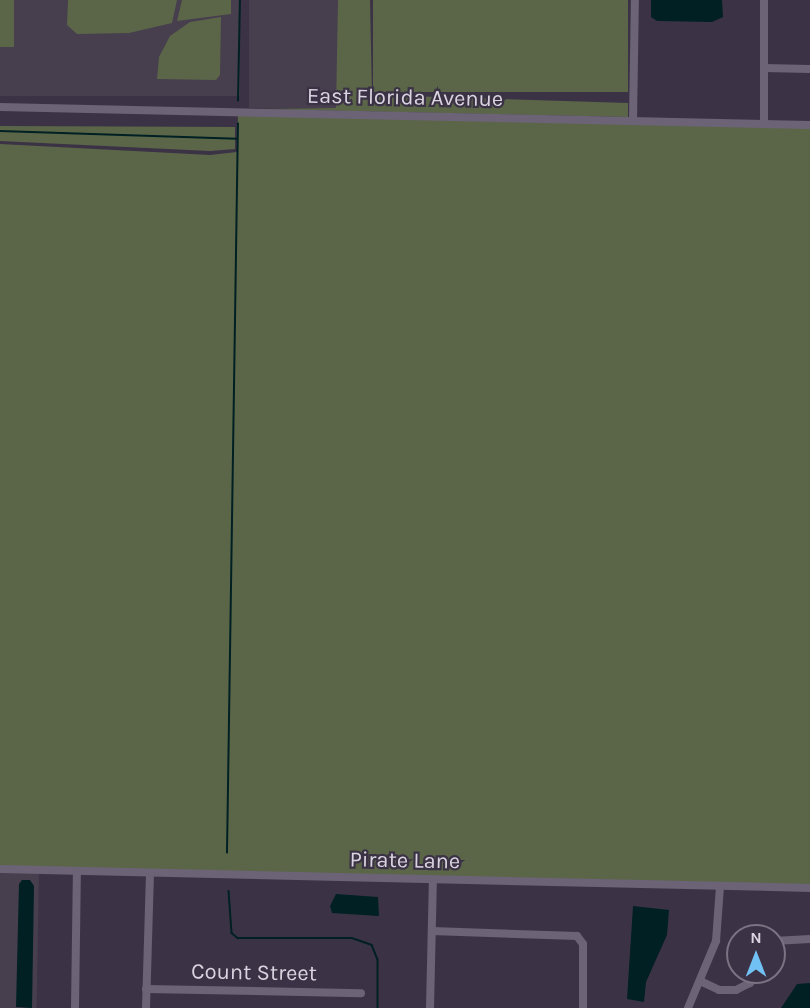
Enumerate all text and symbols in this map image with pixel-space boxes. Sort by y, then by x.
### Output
street label: East Florida Avenue [307,83,503,113]
street label: Pirate Lane [349,847,461,875]
north arrow [726,924,786,984]
text: N [750,928,762,947]
street label: Count Street [191,959,317,987]

